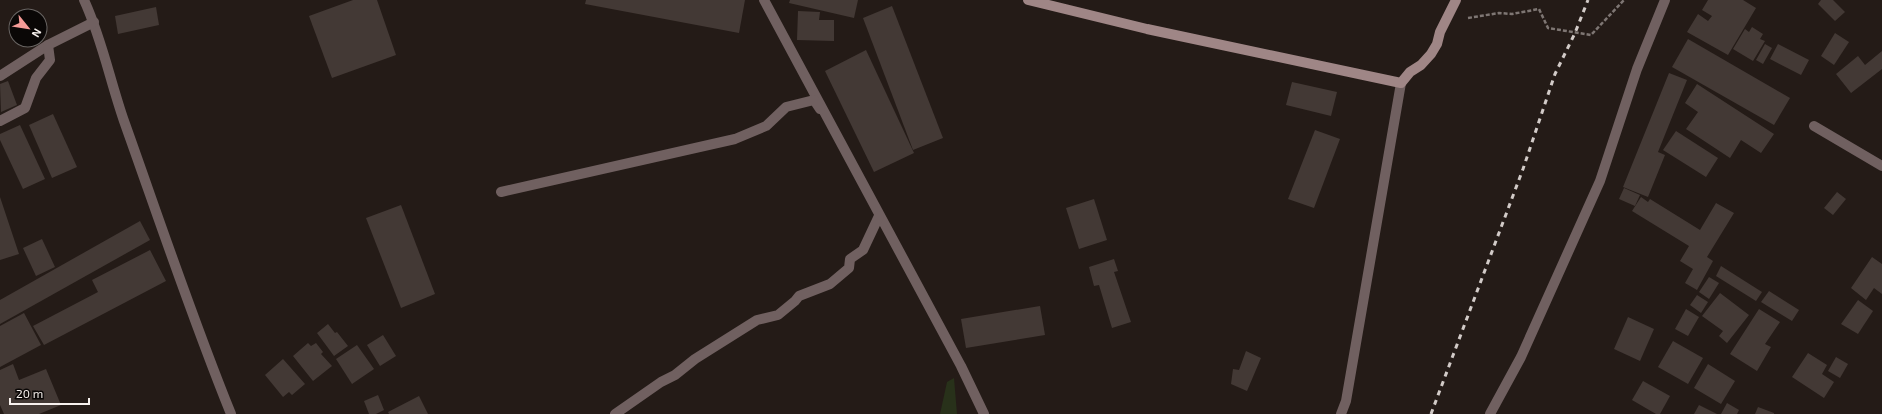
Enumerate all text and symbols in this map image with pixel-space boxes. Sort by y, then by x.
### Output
north arrow [8,8,48,48]
text: N [29,27,45,40]
scale bar [10,380,89,406]
text: 20 m [16,386,43,400]

